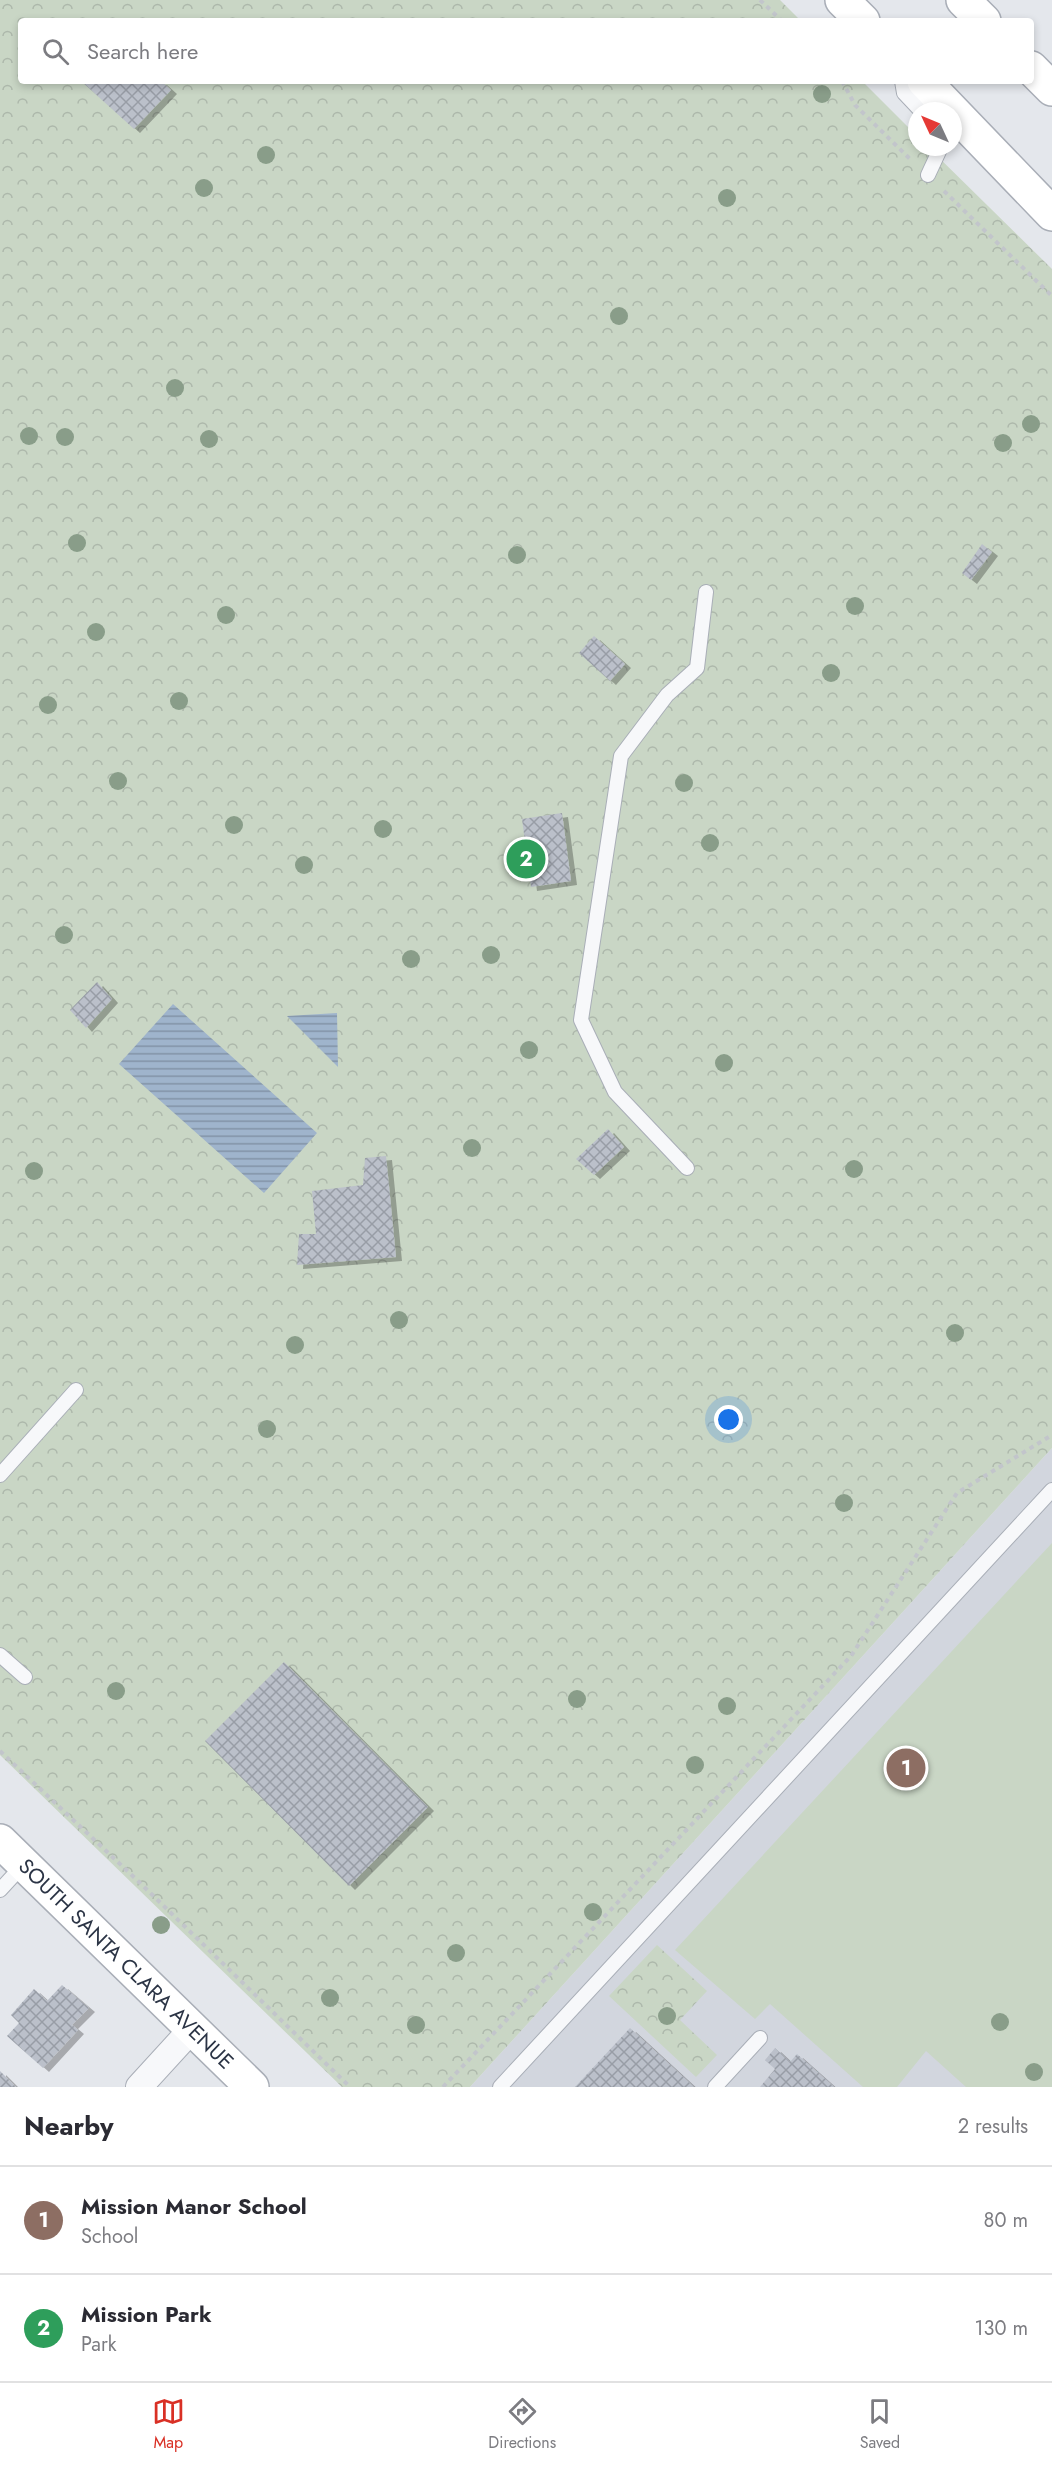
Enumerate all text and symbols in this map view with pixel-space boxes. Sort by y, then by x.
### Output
search box [18,18,1034,84]
icon: search [39,35,72,68]
text: Search here [87,35,198,67]
north arrow [908,102,962,156]
pin: 2 [506,836,546,882]
your location [714,1405,743,1434]
pin: 1 [886,1746,926,1790]
street label: SOUTH SANTA CLARA AVENUE [12,1852,240,2076]
text: Nearby [24,2107,113,2145]
text: 2 results [958,2112,1028,2141]
text: Mission Manor School [81,2190,307,2222]
text: 1 [38,2206,49,2235]
text: 80 m [983,2206,1028,2235]
text: School [81,2222,138,2251]
text: Mission Park [81,2298,212,2330]
text: 2 [37,2314,50,2343]
text: 130 m [974,2314,1028,2343]
text: Park [81,2330,117,2359]
tab: Map [152,2395,185,2454]
tab: Directions [488,2395,556,2454]
tab: Saved [860,2395,900,2454]

